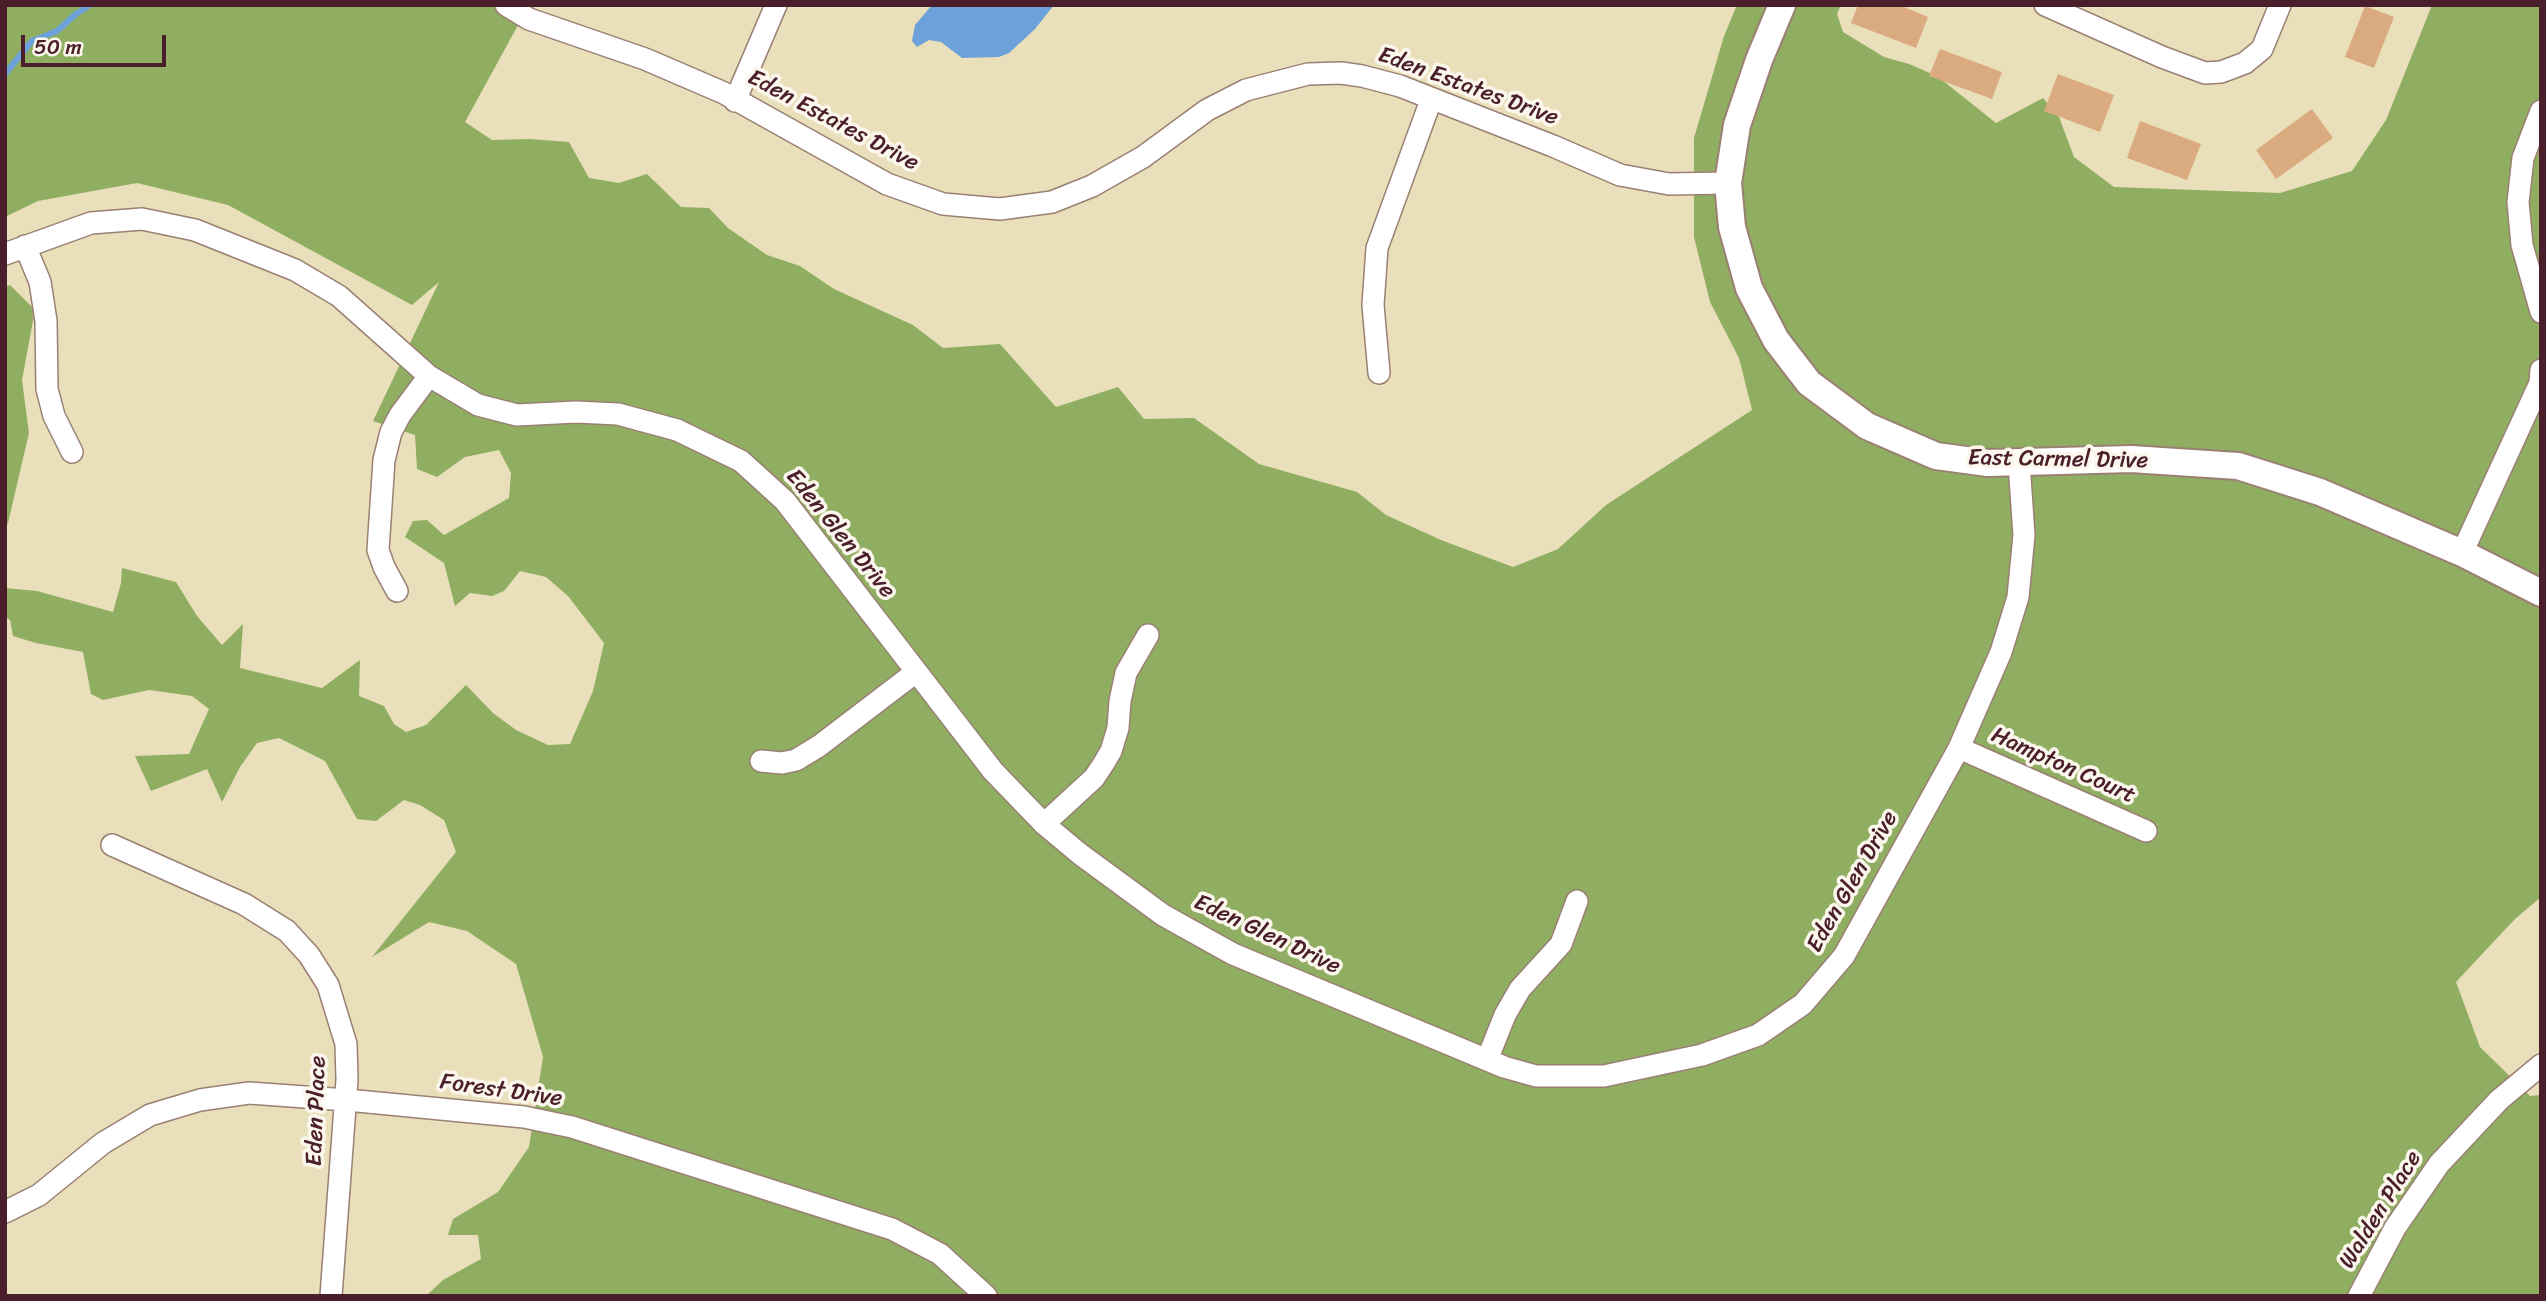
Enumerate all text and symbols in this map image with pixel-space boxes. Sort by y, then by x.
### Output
scale bar [24,21,170,65]
text: 50 m [34,28,82,66]
street label: Eden Estates Drive [1374,42,1562,132]
street label: Eden Estates Drive [743,64,923,178]
street label: East Carmel Drive [1968,445,2148,475]
street label: Eden Glen Drive [779,464,901,604]
street label: Hampton Court [1987,722,2139,810]
street label: Eden Glen Drive [1801,807,1905,957]
street label: Eden Glen Drive [1189,889,1345,981]
street label: Eden Place [301,1055,333,1167]
street label: Forest Drive [438,1069,564,1113]
street label: Walden Place [2334,1146,2428,1274]

